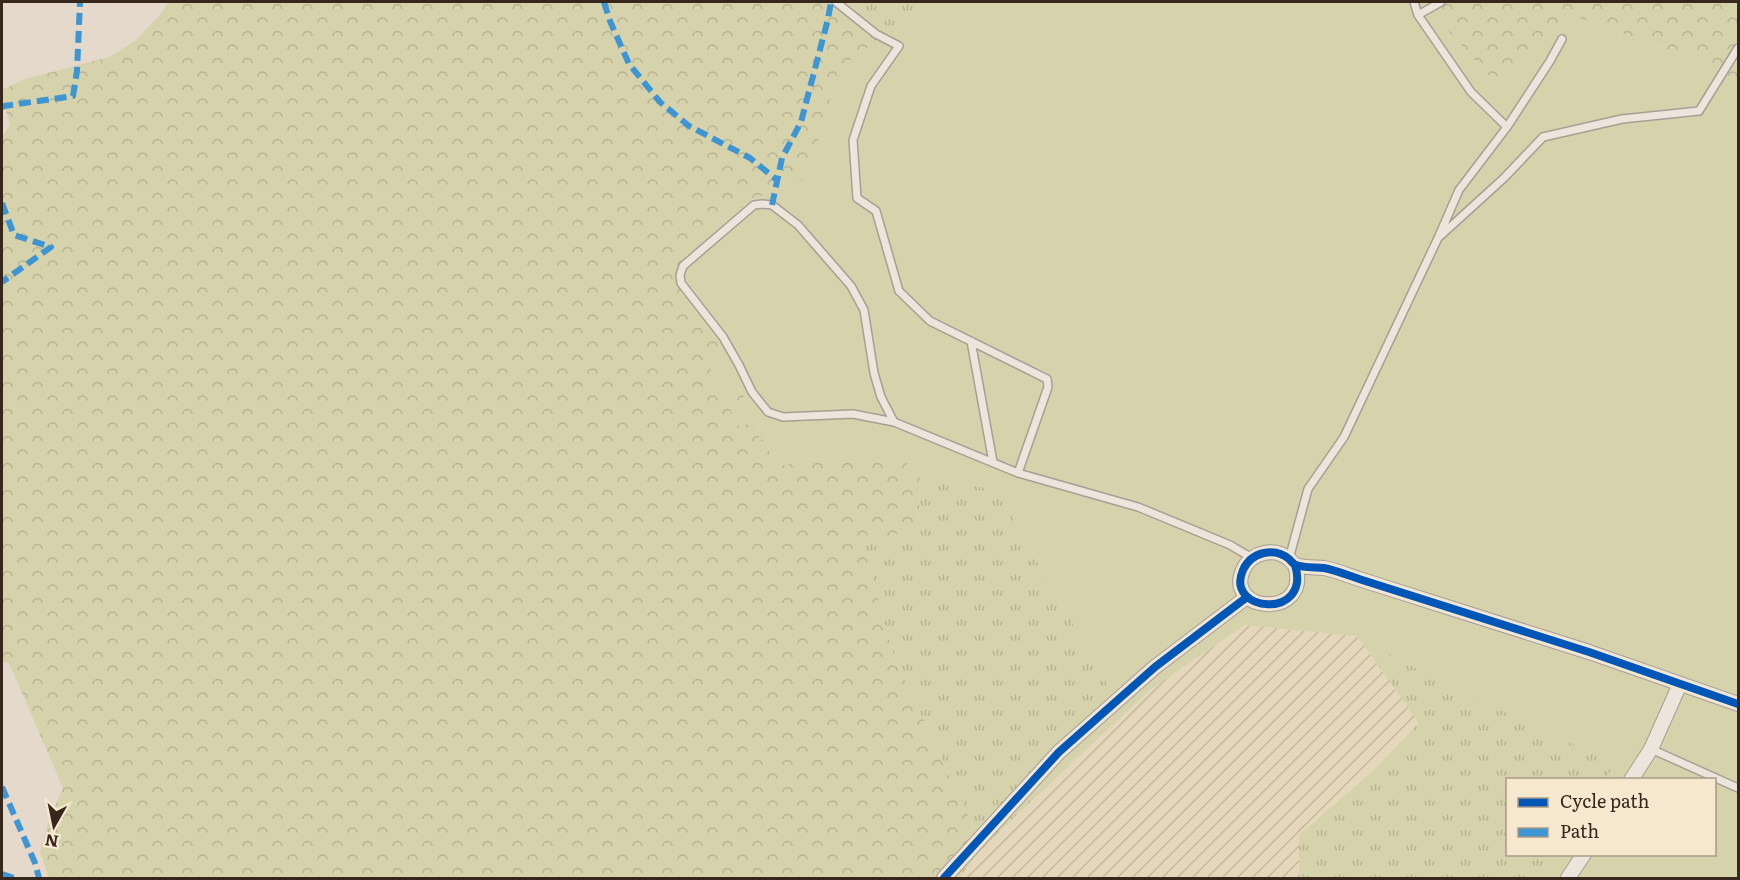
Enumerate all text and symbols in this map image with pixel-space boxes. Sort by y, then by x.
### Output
legend [1506,778,1716,856]
text: Cycle path [1560,787,1649,814]
north arrow [24,796,84,856]
text: Path [1560,817,1599,844]
text: N [43,829,60,855]

